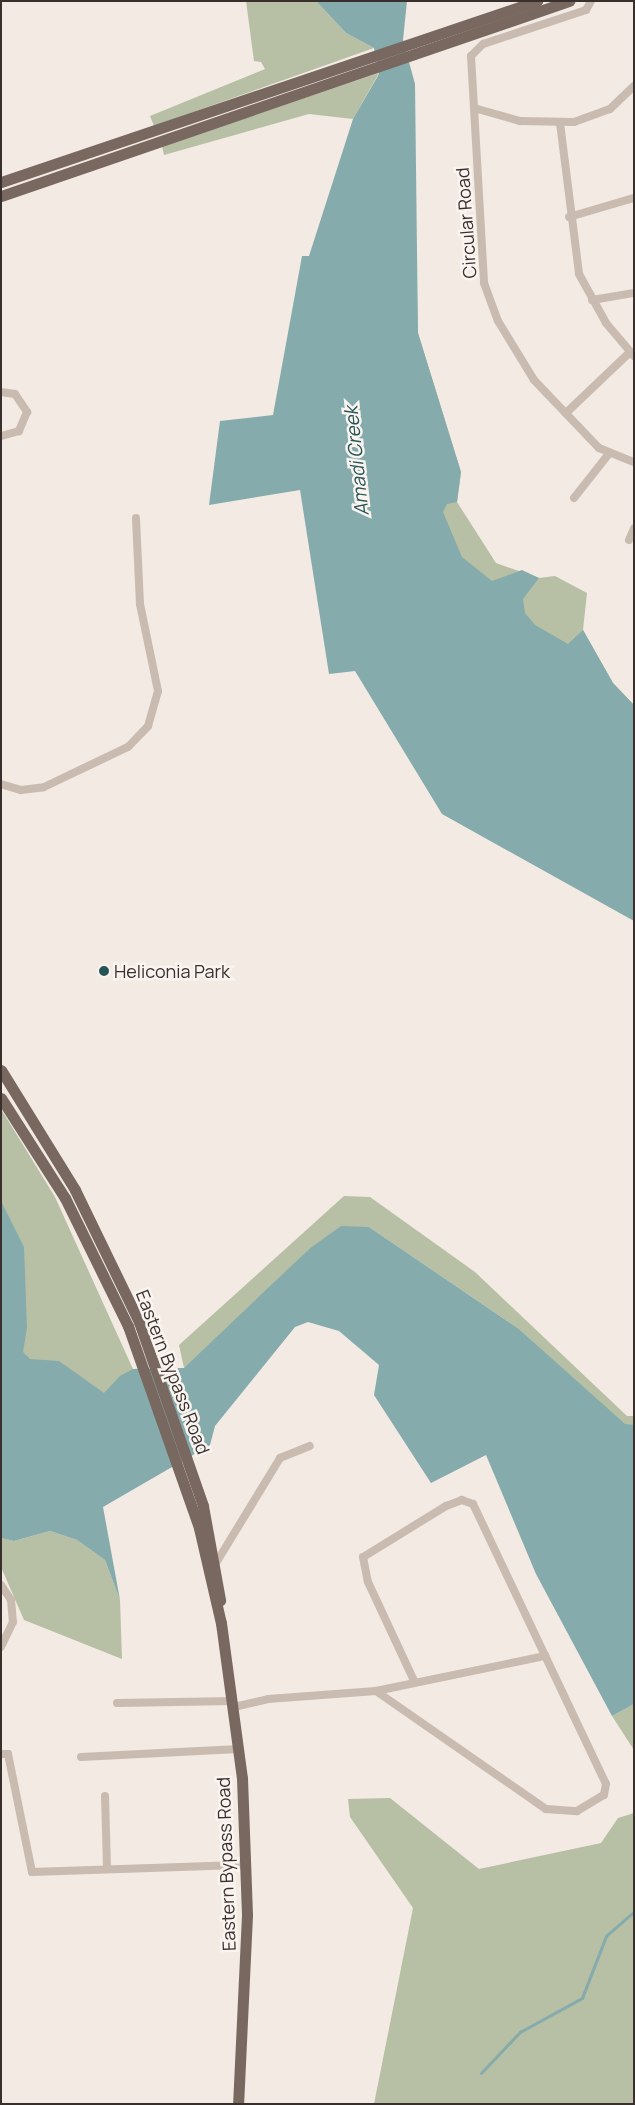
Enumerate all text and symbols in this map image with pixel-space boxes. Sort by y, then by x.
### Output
street label: Circular Road [451,167,481,279]
water label: Amadi Creek [340,405,374,517]
place label: Heliconia Park [114,960,230,982]
marker: Heliconia Park [98,965,110,977]
street label: Eastern Bypass Road [132,1287,214,1457]
street label: Eastern Bypass Road [212,1777,240,1951]

